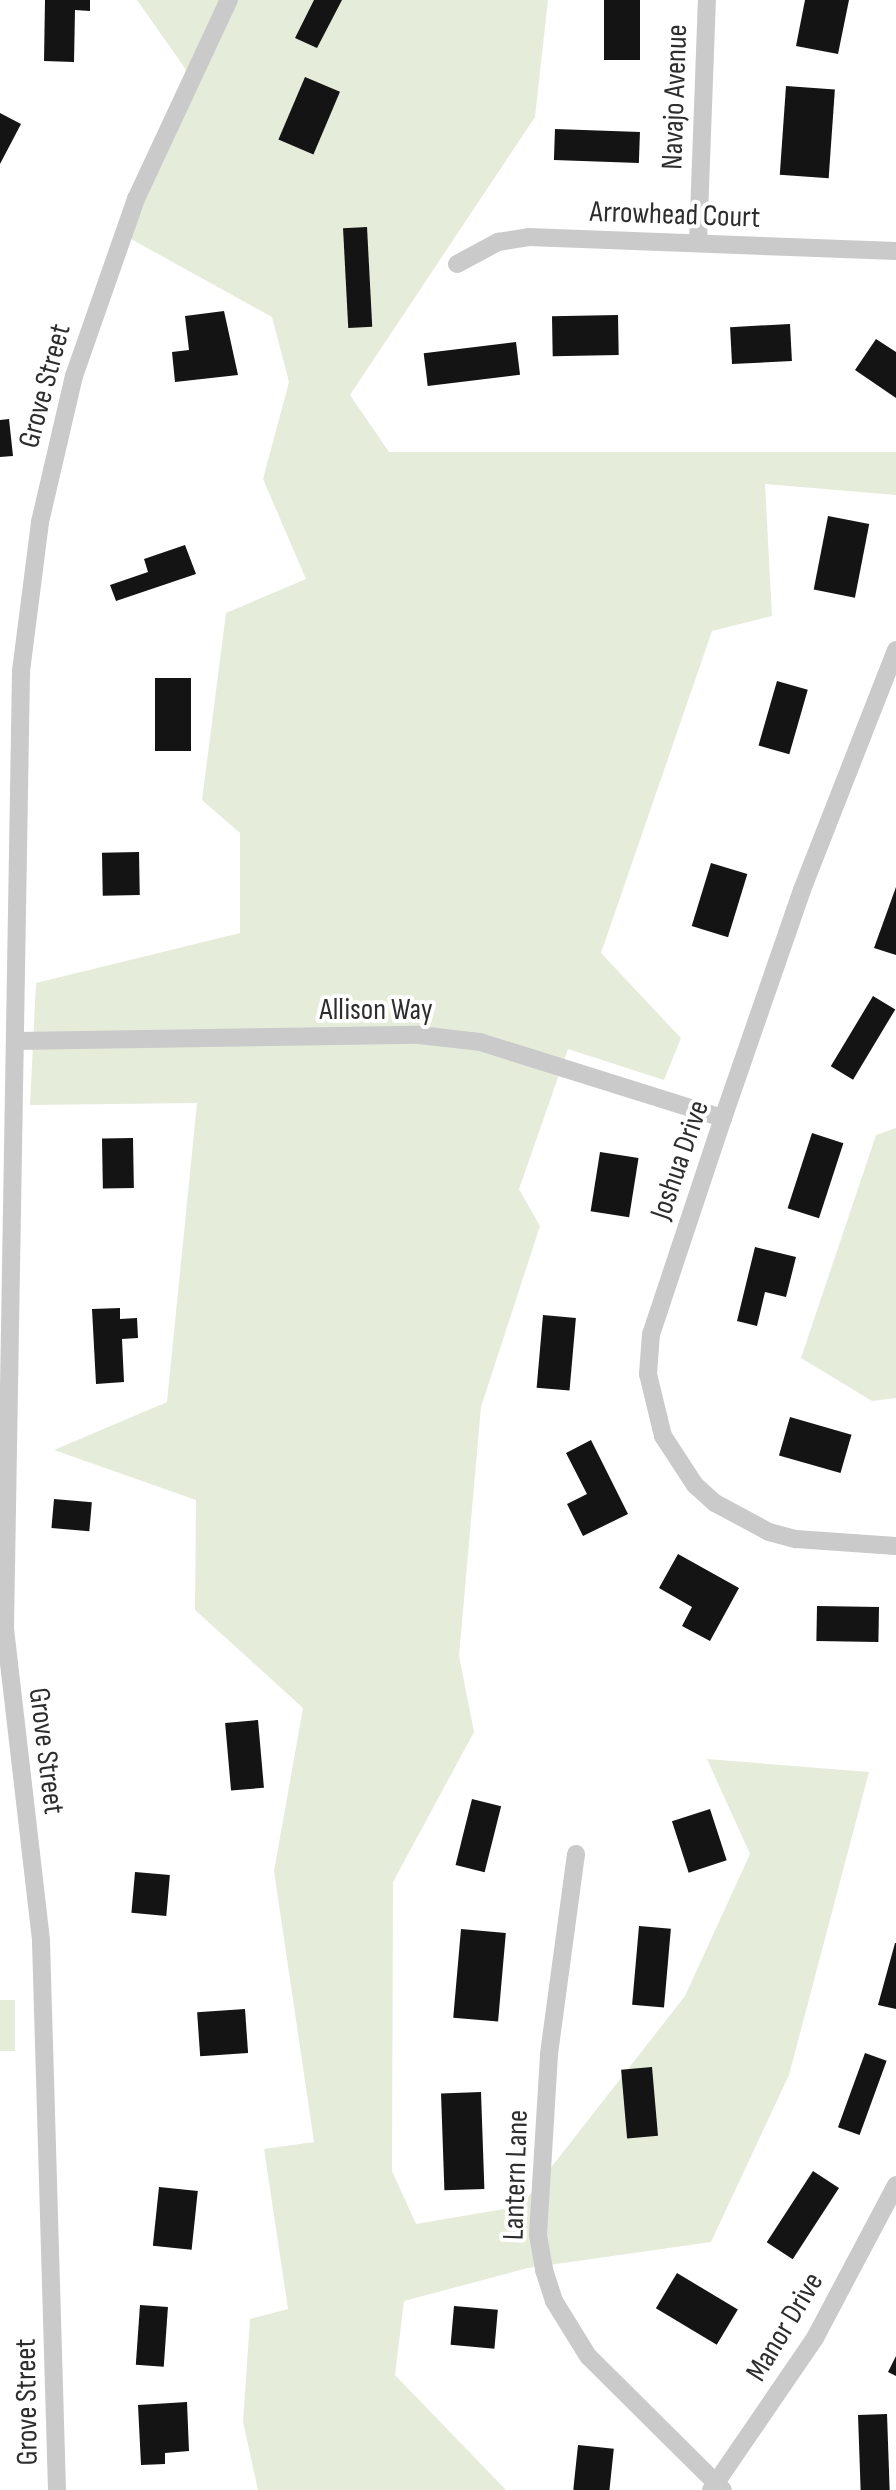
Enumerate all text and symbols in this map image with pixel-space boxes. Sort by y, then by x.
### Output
street label: Navajo Avenue [654,24,696,170]
street label: Arrowhead Court [589,194,761,236]
street label: Grove Street [11,320,79,452]
street label: Allison Way [319,992,433,1028]
street label: Joshua Drive [643,1096,717,1224]
street label: Grove Street [20,1686,72,1816]
street label: Lantern Lane [496,2109,536,2241]
street label: Manor Drive [739,2266,831,2388]
street label: Grove Street [8,2338,46,2466]

